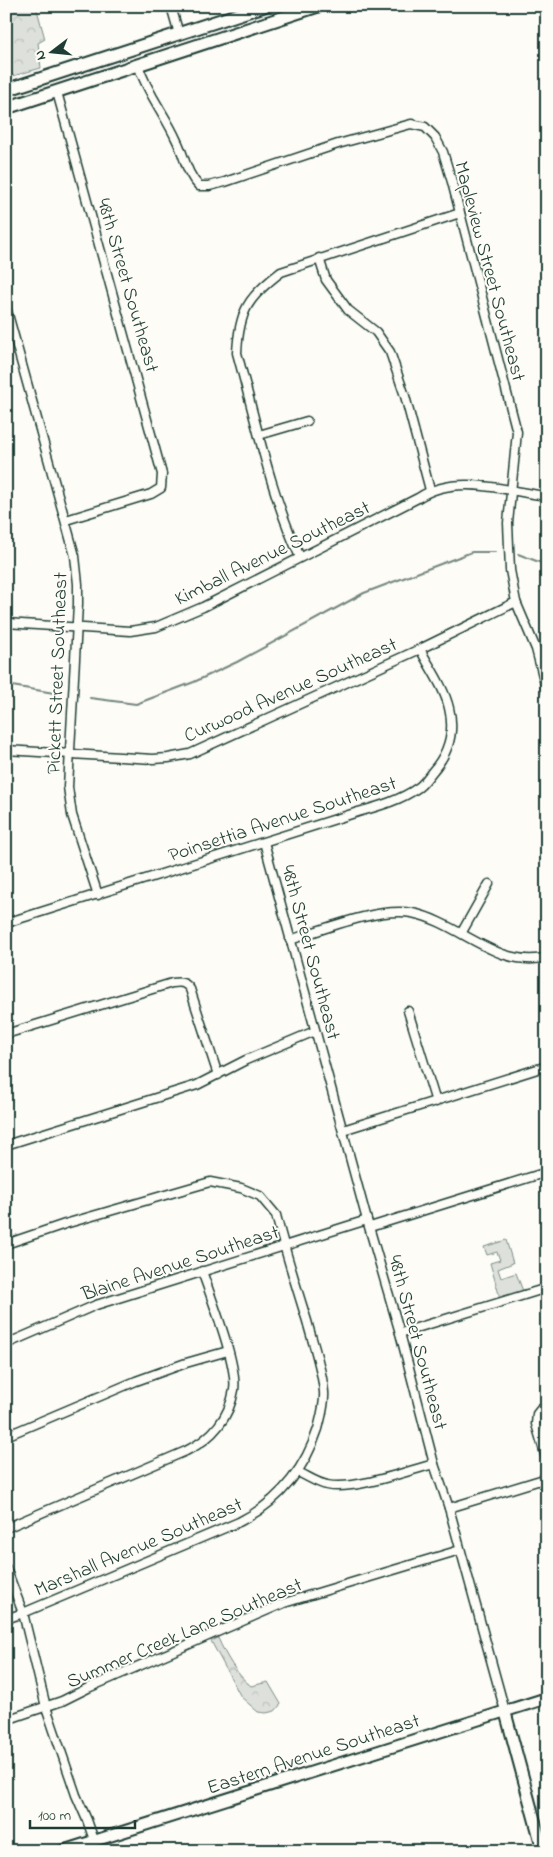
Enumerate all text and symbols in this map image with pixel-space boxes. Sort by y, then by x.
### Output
north arrow [28,28,78,78]
text: N [30,48,52,63]
street label: Mapleview Street Southeast [445,158,532,385]
street label: 48th Street Southeast [88,195,165,376]
street label: Kimball Avenue Southeast [170,494,376,614]
street label: Pickett Street Southeast [40,571,77,774]
street label: Curwood Avenue Southeast [180,631,403,751]
street label: Poinsettia Avenue Southeast [165,770,401,871]
street label: 48th Street Southeast [272,862,347,1044]
street label: Blaine Avenue Southeast [77,1219,284,1310]
street label: 48th Street Southeast [379,1252,454,1434]
street label: Marshall Avenue Southeast [30,1491,248,1605]
street label: Summer Creek Lane Southeast [62,1571,308,1697]
street label: Eastern Avenue Southeast [204,1707,424,1803]
scale bar [30,1797,135,1829]
text: 100 m [38,1805,71,1827]

